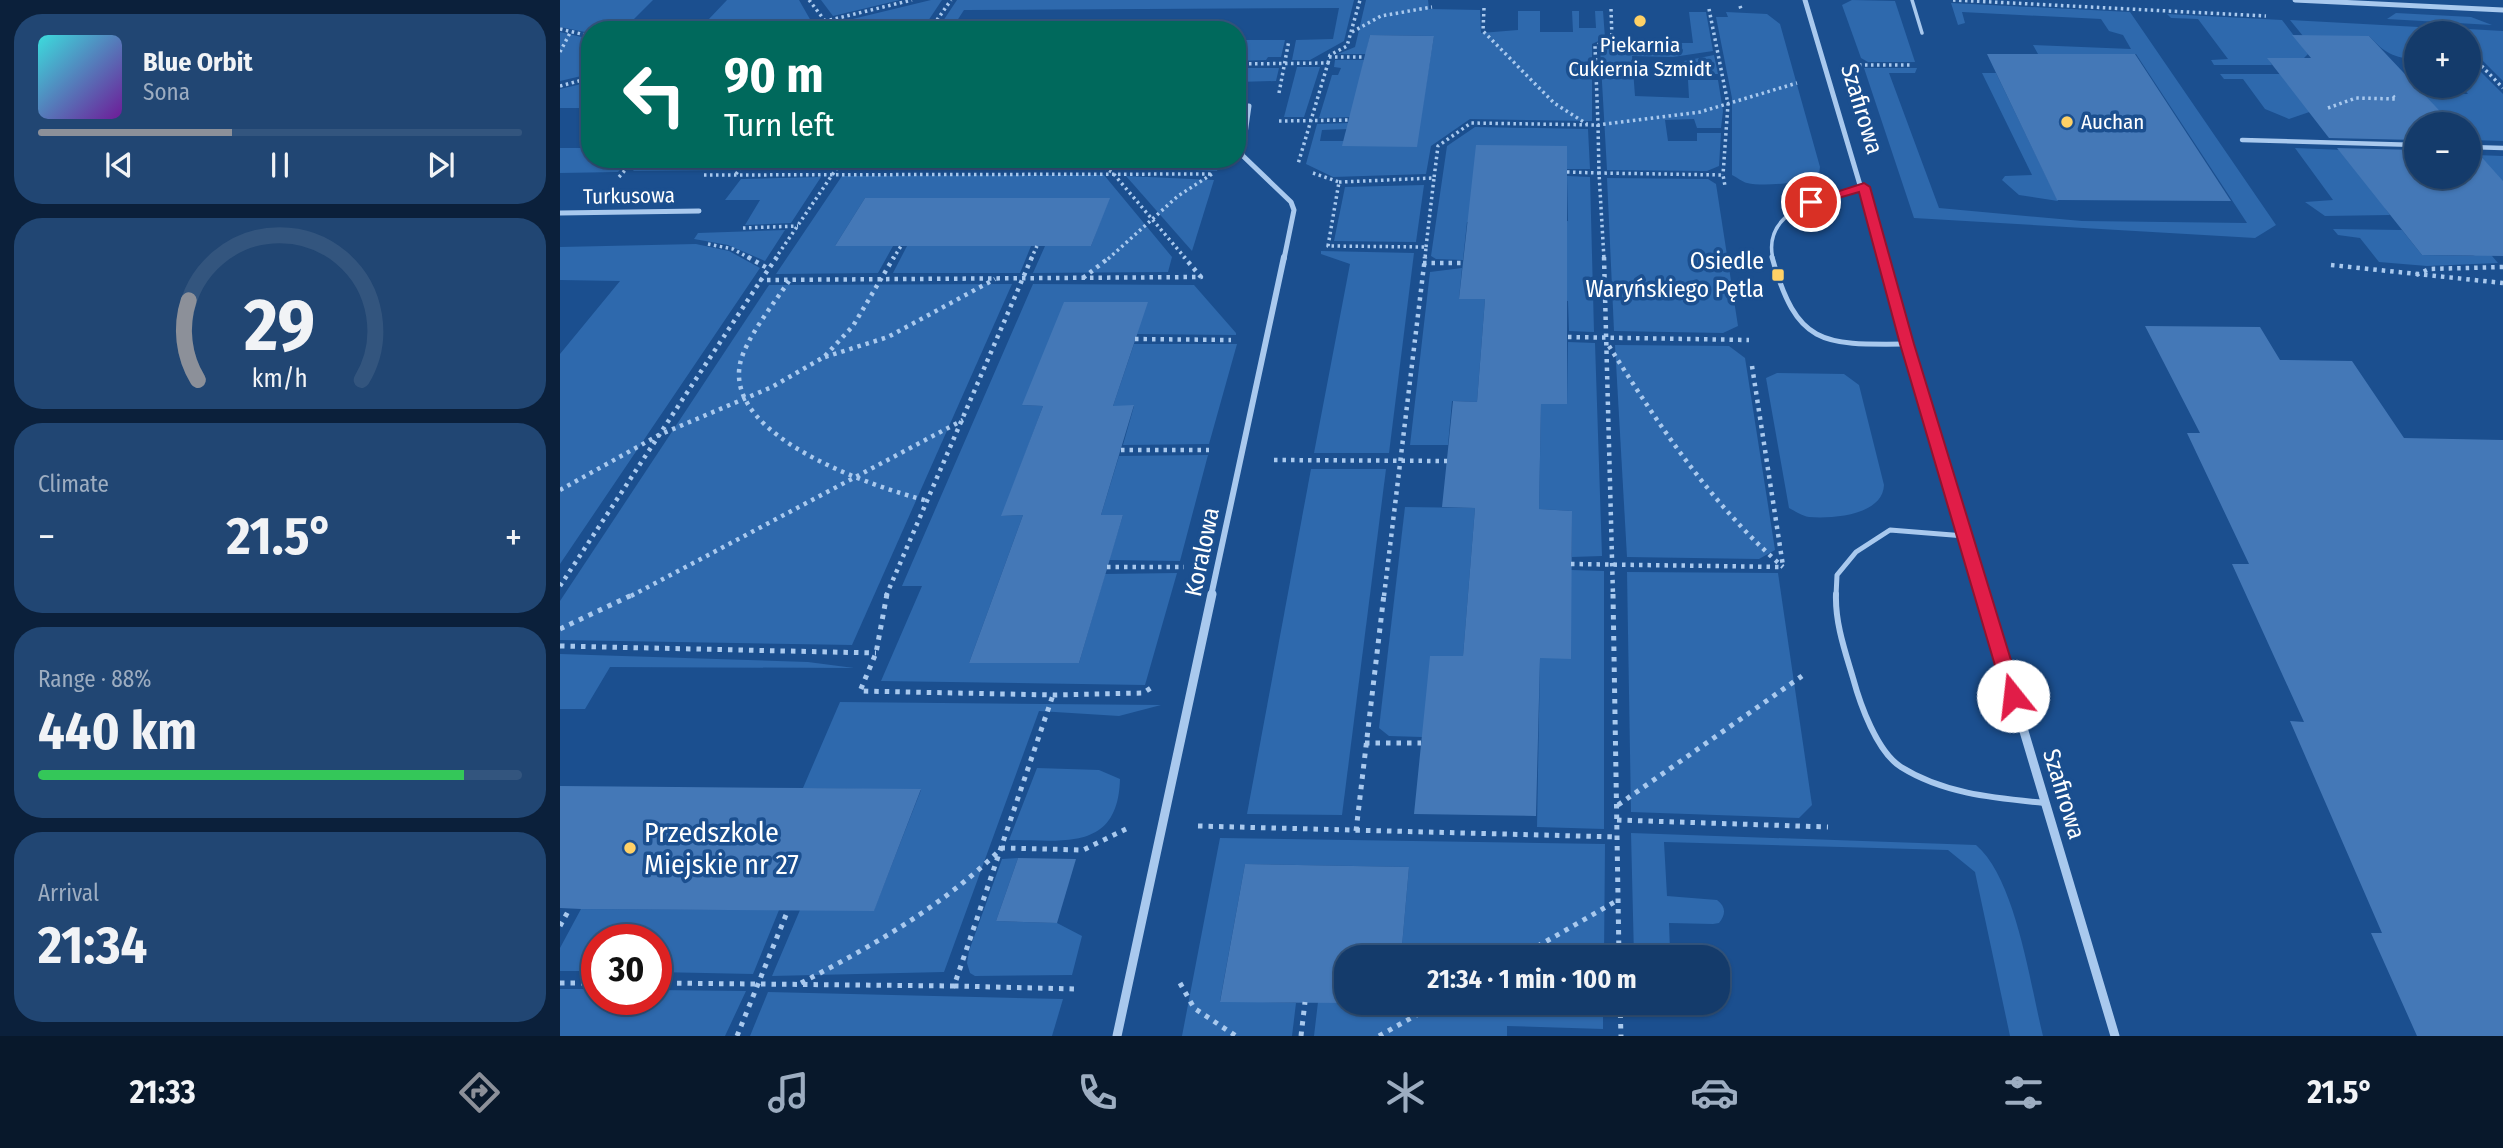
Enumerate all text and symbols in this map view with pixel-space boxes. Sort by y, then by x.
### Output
marker: Piekarnia Cukiernia Szmidt [1632,13,1648,29]
map controls [2404,21,2481,189]
button: + [2404,21,2481,98]
place label: Piekarnia Cukiernia Szmidt [1568,32,1712,82]
text: 90 m [724,46,824,105]
text: Blue Orbit [143,47,253,78]
icon: left [609,49,700,140]
street label: Szafirowa [1835,61,1889,157]
text: Sona [143,78,190,106]
text: Turn left [724,106,834,144]
place label: Auchan [2081,109,2144,135]
button: − [2404,112,2481,189]
marker: Auchan [2059,114,2075,130]
icon: previous [100,146,138,184]
icon: pause [261,146,299,184]
icon: next [422,146,460,184]
pin [1781,172,1841,232]
street label: Turkusowa [583,182,675,210]
icon: arrive [1792,183,1830,221]
place label: Osiedle Waryńskiego Pętla [1585,247,1764,303]
marker: Osiedle Waryńskiego Pętla [1770,267,1786,283]
text: 29 [244,282,315,369]
text: km/h [252,363,308,393]
text: Climate [38,470,109,498]
text: 21.5° [226,505,333,568]
street label: Koralowa [1179,505,1225,599]
text: − [38,514,55,560]
text: + [505,514,522,560]
position arrow [1976,659,2050,733]
text: Range · 88% [38,665,151,693]
text: 440 km [38,700,197,763]
street label: Szafirowa [2037,746,2091,842]
place label: Przedszkole Miejskie nr 27 [644,816,799,881]
marker: Przedszkole Miejskie nr 27 [622,840,638,856]
text: Arrival [38,879,99,907]
text: 21:34 [38,914,147,977]
speed limit sign: 30 [581,924,672,1015]
text: 21:34 · 1 min · 100 m [1427,964,1637,995]
icon: directions [455,1068,504,1117]
icon: music [764,1068,813,1117]
icon: phone [1073,1068,1122,1117]
icon: climate [1381,1068,1430,1117]
icon: car [1690,1068,1739,1117]
icon: filters [1999,1068,2048,1117]
text: 21:33 [130,1073,196,1111]
text: 21.5° [2307,1073,2373,1111]

